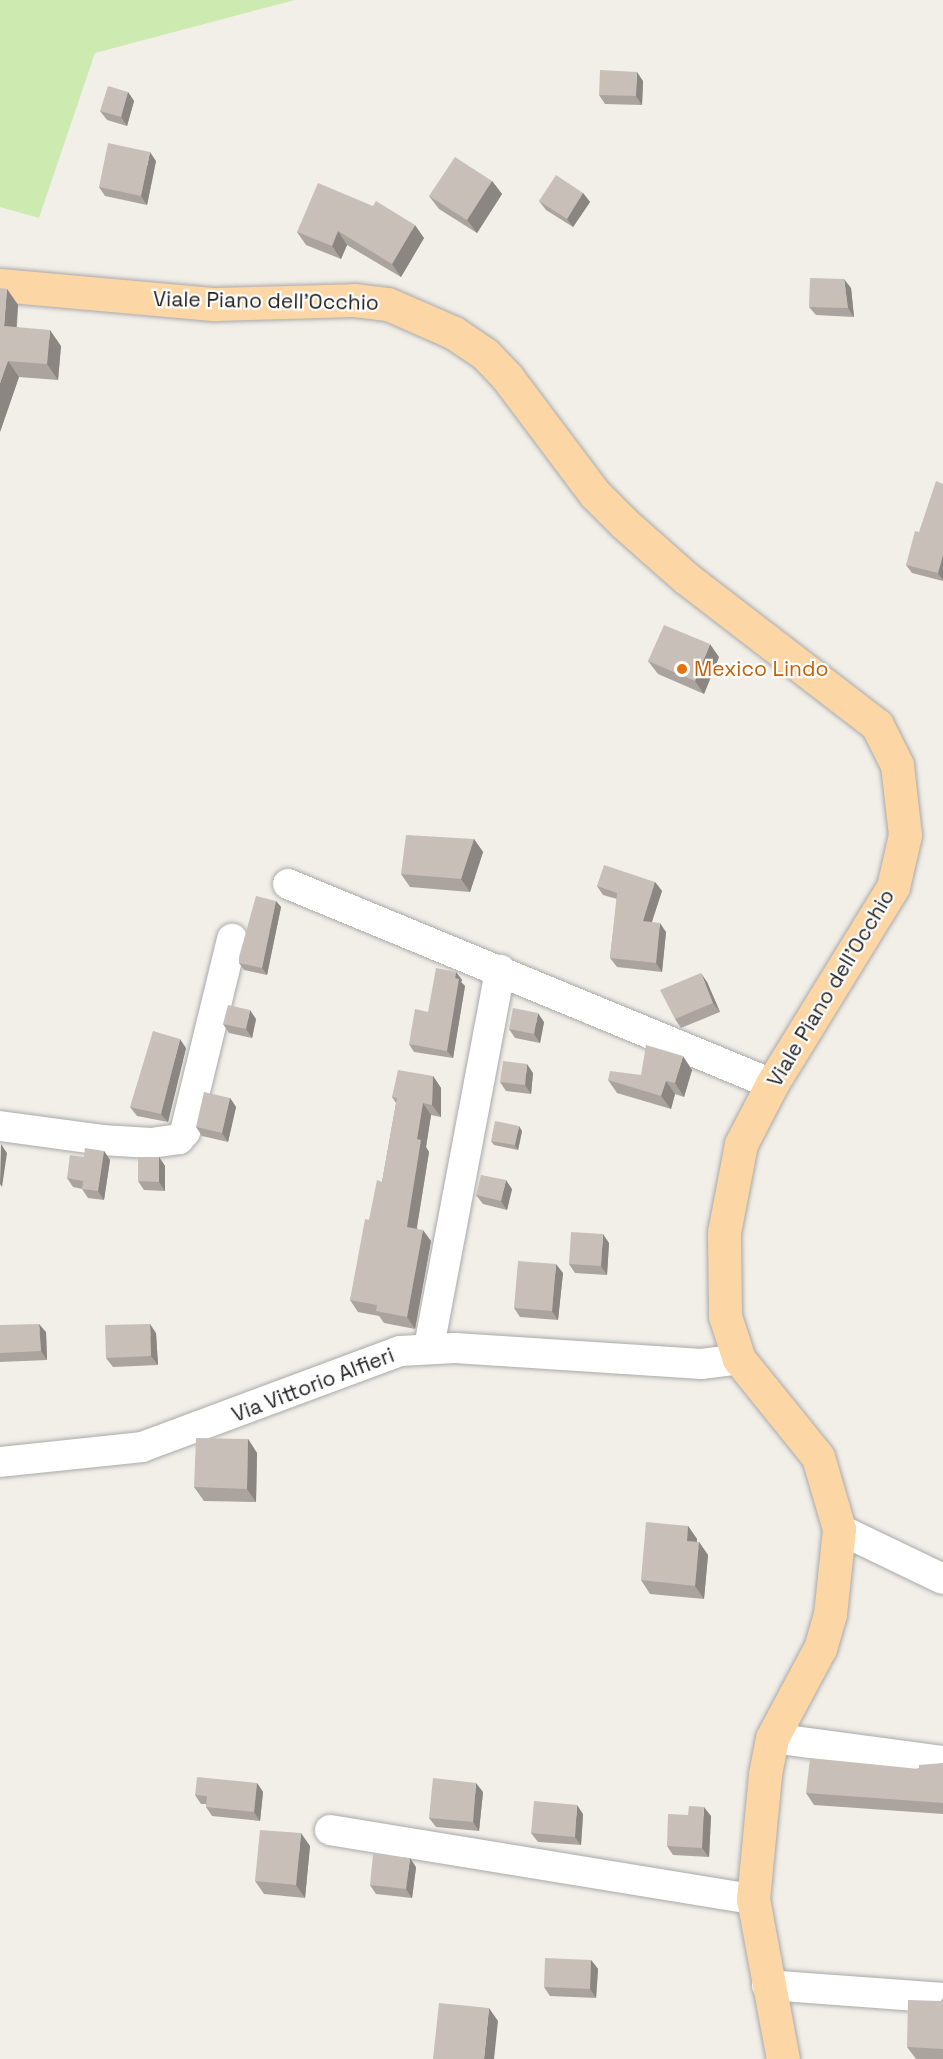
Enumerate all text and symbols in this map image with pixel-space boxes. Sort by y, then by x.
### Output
street label: Viale Piano dell'Occhio [153,286,379,316]
place label: Mexico Lindo [694,656,828,682]
marker: Mexico Lindo [675,662,689,676]
street label: Viale Piano dell'Occhio [762,885,900,1091]
street label: Via Vittorio Alfieri [228,1342,398,1428]

